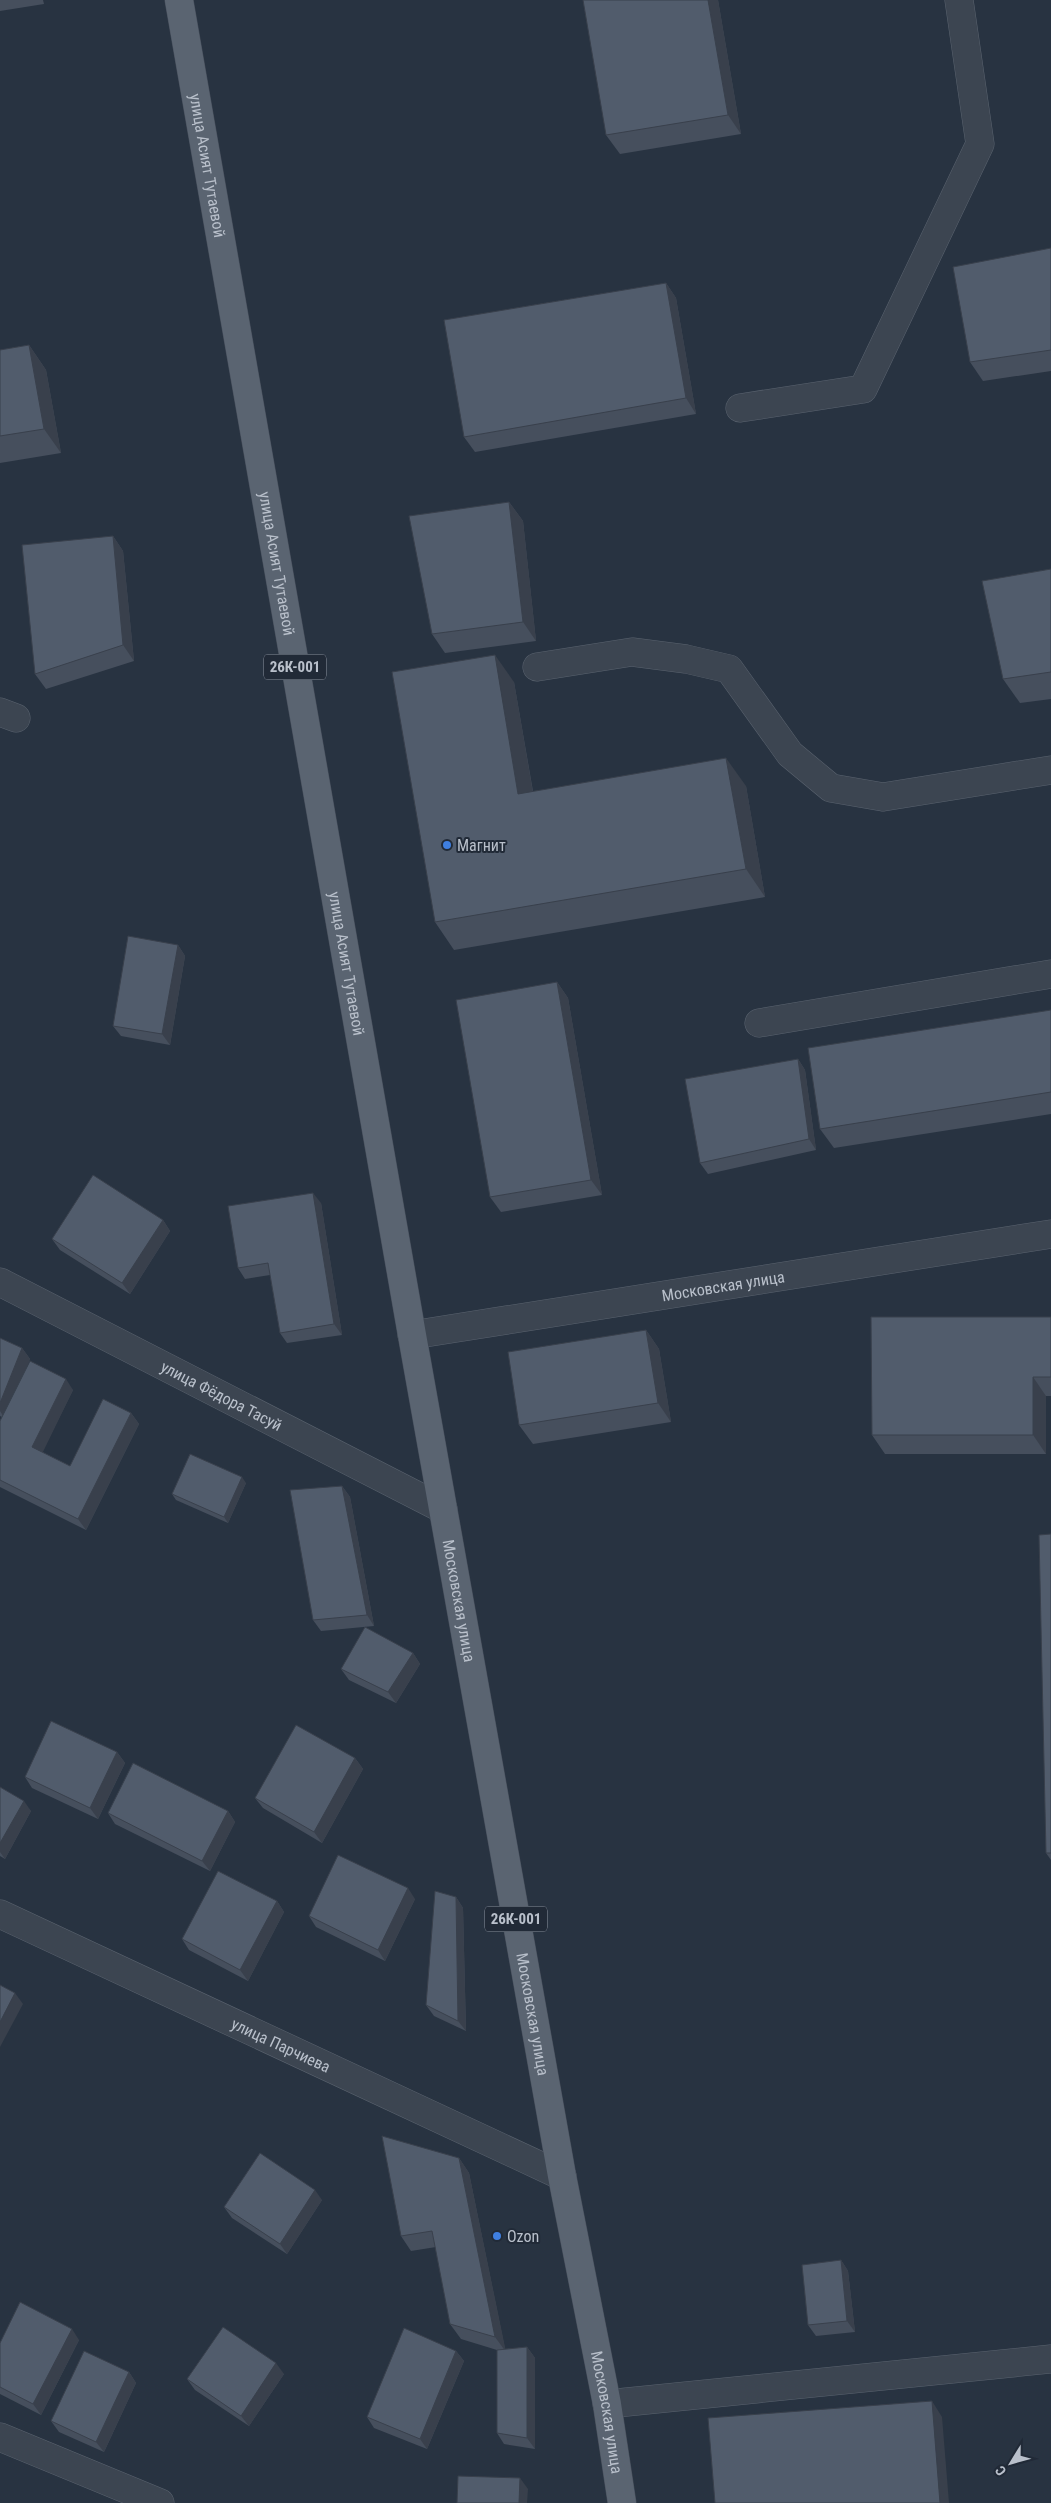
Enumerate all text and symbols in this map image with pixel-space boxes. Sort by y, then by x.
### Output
street label: улица Асият Тутаевой [186,92,230,239]
street label: улица Асият Тутаевой [255,490,299,637]
road number: 26К-001 [264,654,326,680]
place label: Магнит [457,836,506,855]
marker: Магнит [441,839,453,851]
street label: улица Асият Тутаевой [325,890,369,1037]
street label: Московская улица [660,1267,786,1305]
street label: улица Фёдора Тасуй [158,1357,285,1434]
street label: Московская улица [439,1538,480,1663]
road number: 26К-001 [485,1906,547,1932]
street label: Московская улица [513,1951,553,2077]
street label: улица Парчиева [228,2014,333,2076]
place label: Ozon [507,2227,539,2246]
marker: Ozon [491,2230,503,2242]
street label: Московская улица [587,2349,627,2475]
north arrow [986,2438,1036,2488]
text: С [992,2463,1009,2479]

